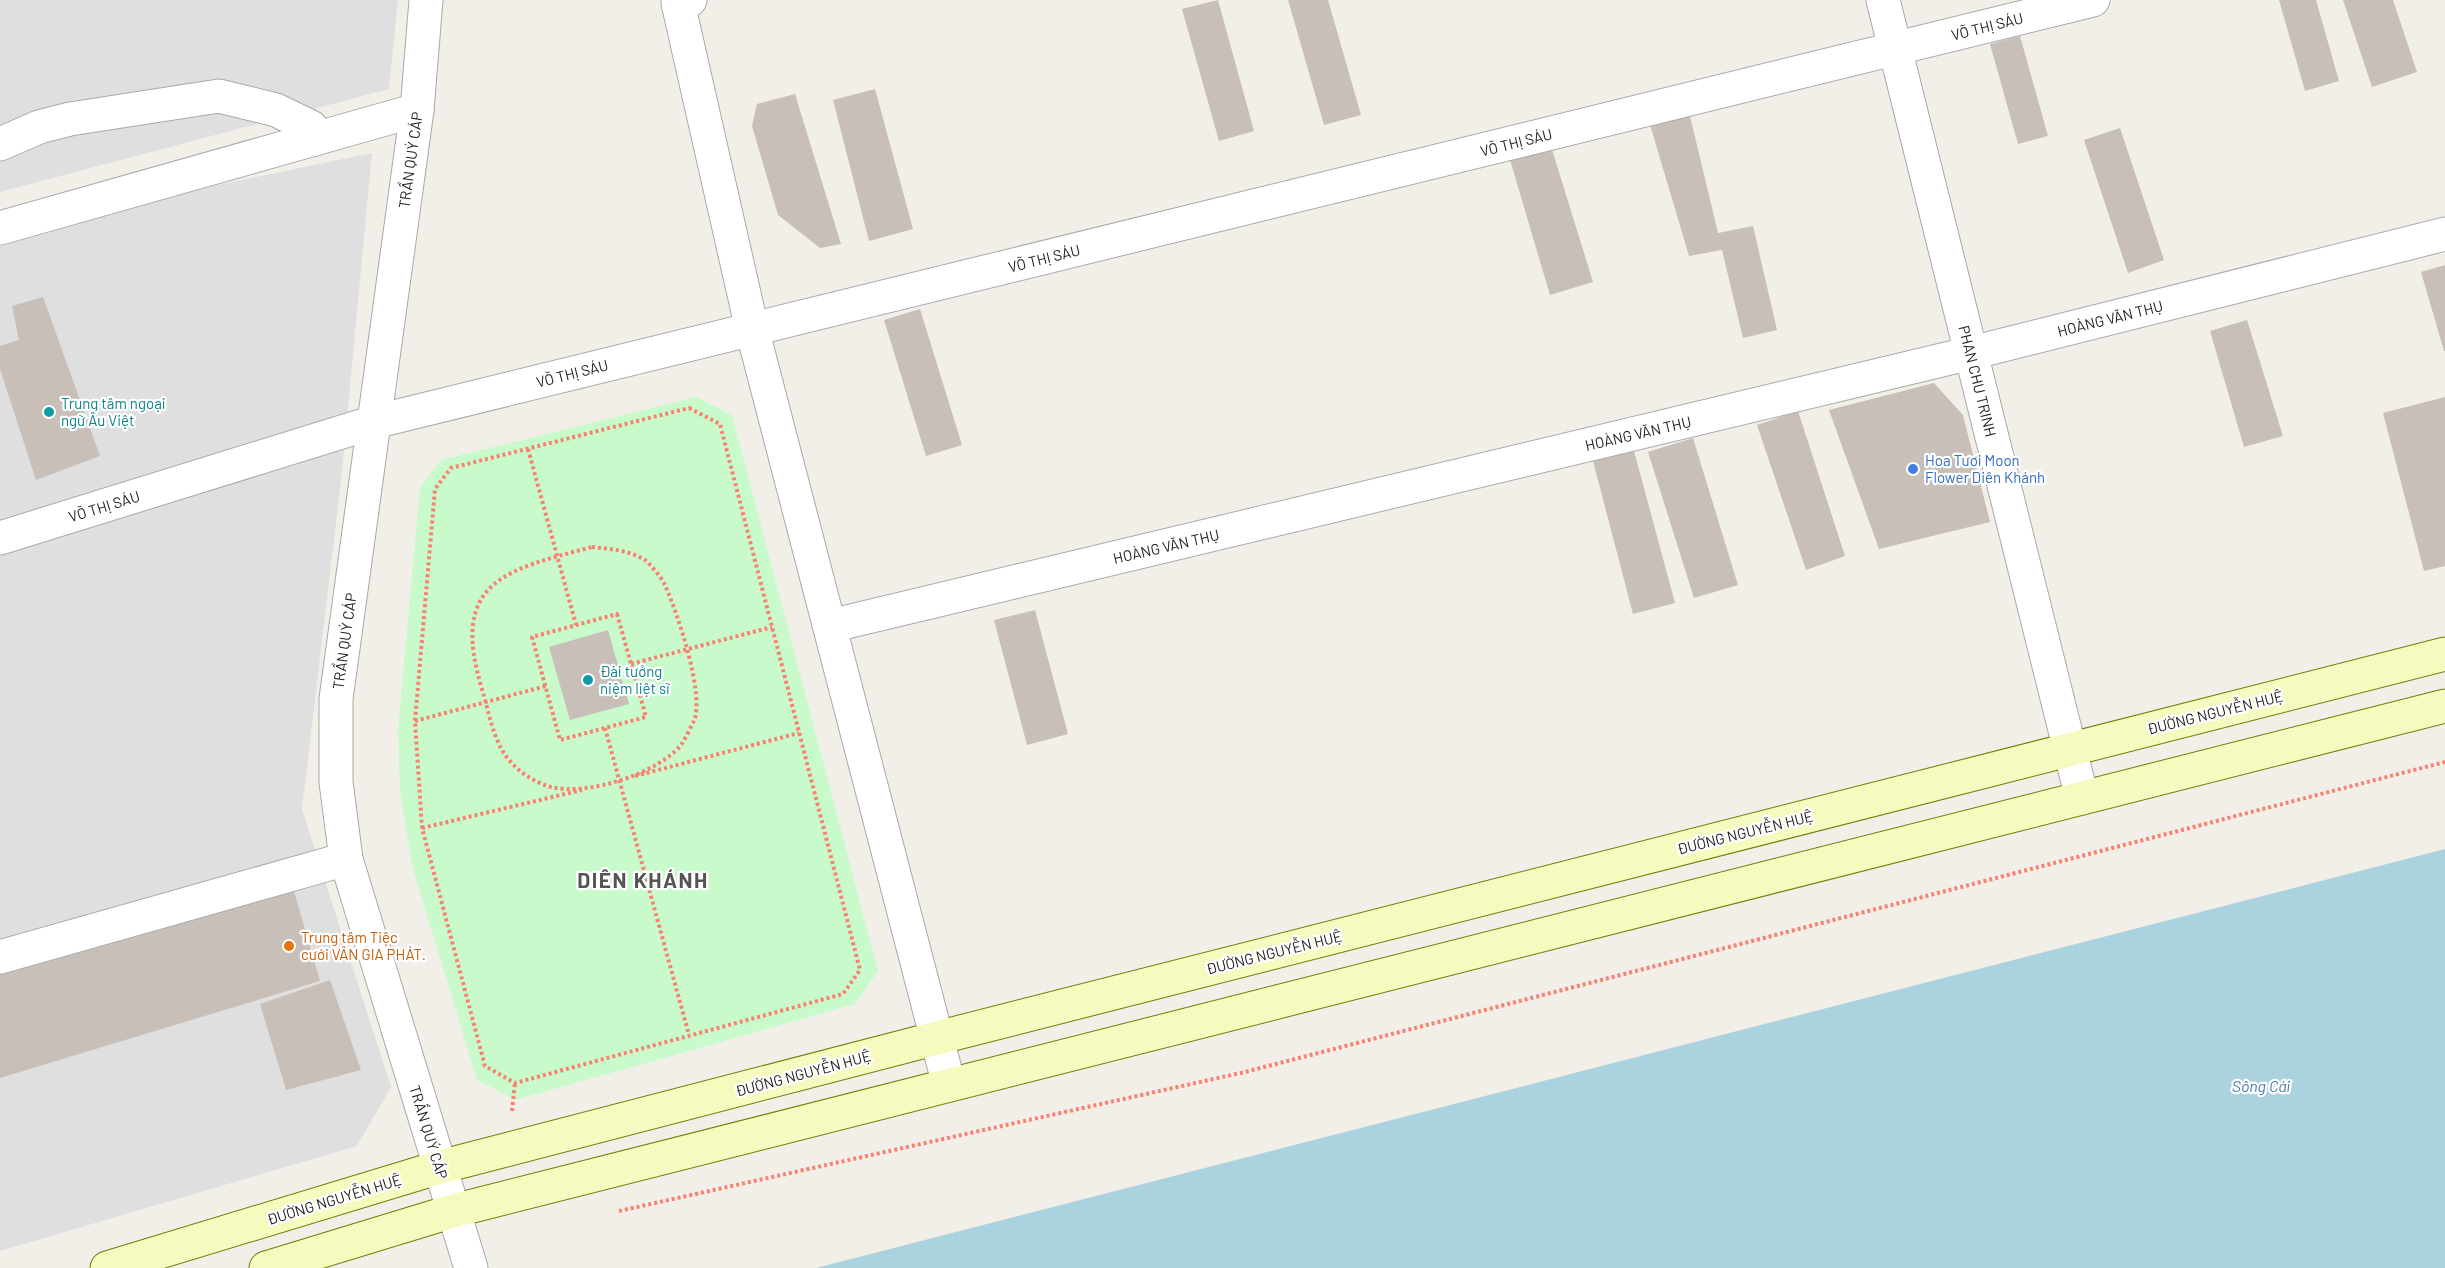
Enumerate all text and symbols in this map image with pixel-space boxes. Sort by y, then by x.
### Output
street label: VÕ THỊ SÁU [1949,8,2025,44]
street label: TRẦN QUÝ CÁP [393,110,426,210]
street label: VÕ THỊ SÁU [1478,124,1554,160]
street label: VÕ THỊ SÁU [1006,240,1082,276]
street label: HOÀNG VĂN THỤ [2055,296,2165,340]
street label: PHAN CHU TRINH [1955,323,2001,439]
street label: VÕ THỊ SÁU [534,355,610,391]
place label: Trung tâm ngoại ngữ Âu Việt [61,394,166,429]
marker: Trung tâm ngoại ngữ Âu Việt [42,405,56,419]
street label: HOÀNG VĂN THỤ [1583,412,1693,454]
place label: Hoa Tươi Moon Flower Diên Khánh [1925,451,2045,486]
marker: Hoa Tươi Moon Flower Diên Khánh [1906,462,1920,476]
street label: VÕ THỊ SÁU [66,487,142,525]
street label: HOÀNG VĂN THỤ [1111,525,1221,567]
street label: TRẦN QUÝ CÁP [327,591,360,691]
place label: Đài tưởng niệm liệt sĩ [600,662,670,697]
marker: Đài tưởng niệm liệt sĩ [581,673,595,687]
street label: ĐƯỜNG NGUYỄN HUỆ [2145,685,2285,738]
street label: ĐƯỜNG NGUYỄN HUỆ [1675,805,1815,858]
district label: DIÊN KHÁNH [577,867,709,892]
street label: ĐƯỜNG NGUYỄN HUỆ [1204,925,1344,978]
place label: Trung tâm Tiệc cưới VÂN GIA PHÁT. [301,928,426,963]
marker: Trung tâm Tiệc cưới VÂN GIA PHÁT. [282,939,296,953]
street label: ĐƯỜNG NGUYỄN HUỆ [733,1045,873,1100]
water label: Sông Cái [2232,1076,2290,1095]
street label: TRẦN QUÝ CÁP [406,1082,453,1181]
street label: ĐƯỜNG NGUYỄN HUỆ [264,1169,403,1228]

